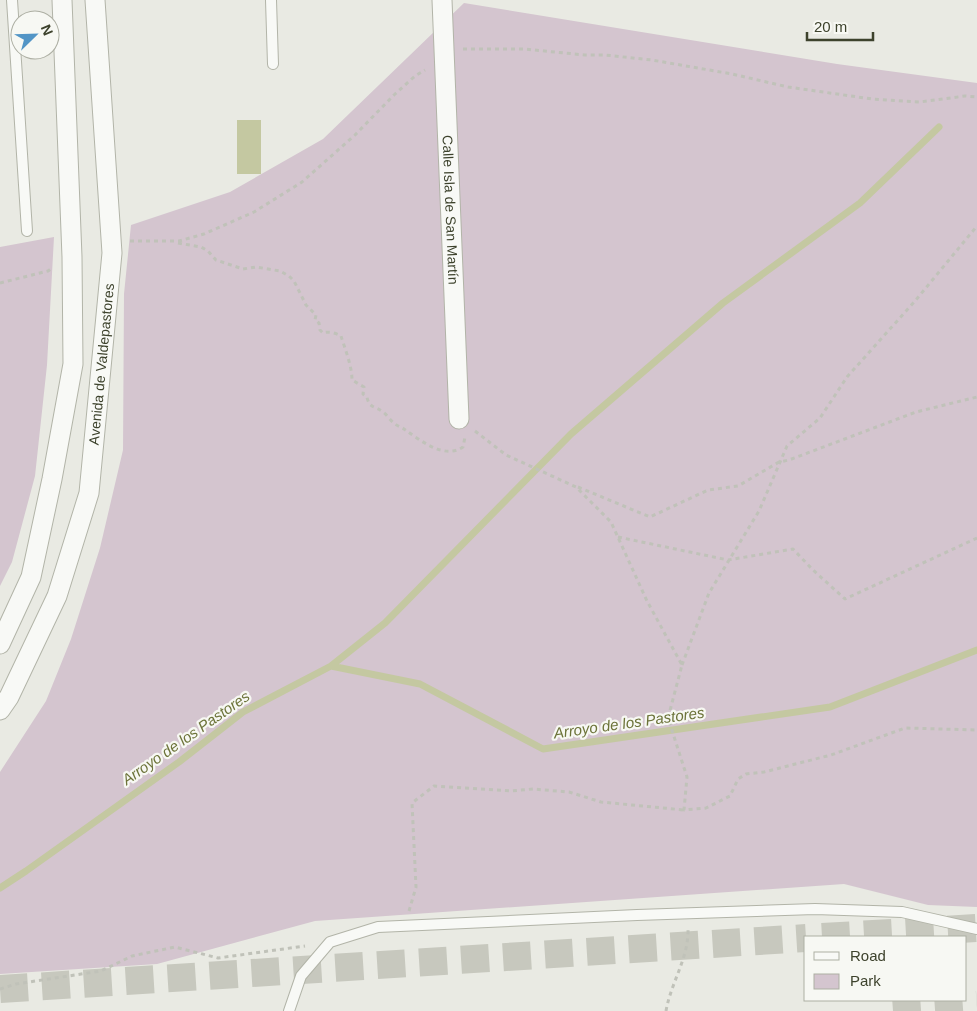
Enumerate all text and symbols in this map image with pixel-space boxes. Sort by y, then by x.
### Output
north arrow [10,10,60,60]
scale bar [807,10,873,42]
text: 20 m [814,18,847,35]
text: N [38,22,56,38]
street label: Calle Isla de San Martín [439,135,462,285]
street label: Avenida de Valdepastores [86,283,117,446]
water label: Arroyo de los Pastores [118,687,253,789]
water label: Arroyo de los Pastores [552,703,706,742]
legend [804,936,967,1001]
text: Road [850,947,886,964]
text: Park [850,972,881,989]

